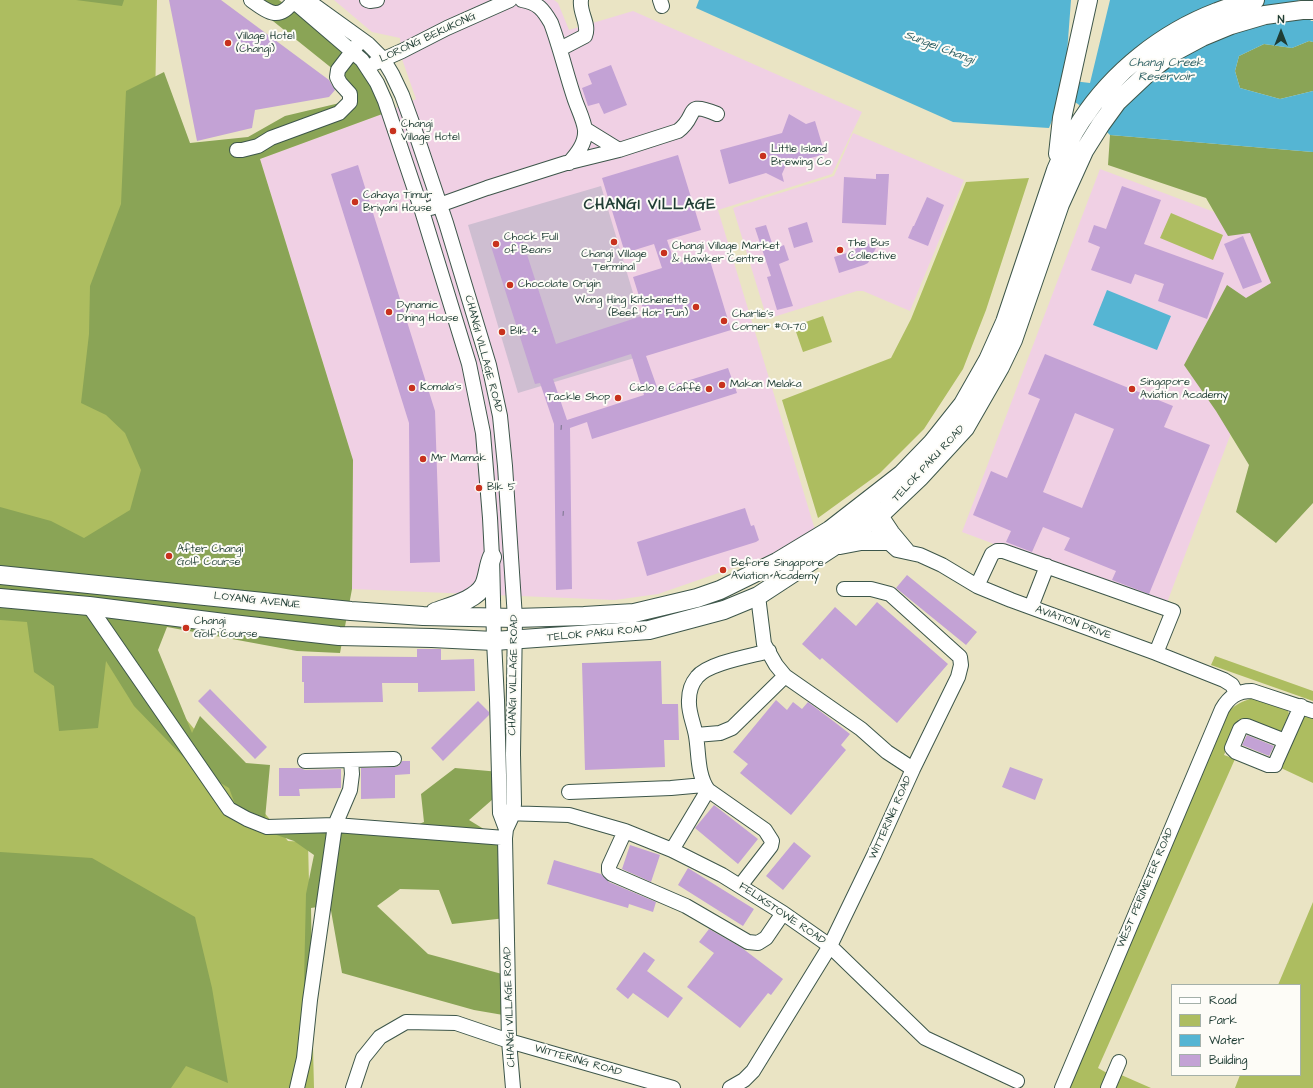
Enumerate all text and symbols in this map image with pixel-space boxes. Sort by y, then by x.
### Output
street label: LORONG BEKUKONG [378,10,478,66]
north arrow [1261,12,1301,52]
text: N [1278,12,1284,27]
water label: Sungei Changi [902,28,976,68]
place label: Village Hotel (Changi) [236,30,295,56]
marker: Village Hotel (Changi) [223,38,233,48]
water label: Changi Creek Reservoir [1129,56,1203,84]
place label: Changi Village Hotel [401,118,460,144]
marker: Changi Village Hotel [388,126,398,136]
place label: Little Island Brewing Co [771,143,831,169]
marker: Little Island Brewing Co [758,151,768,161]
place label: Cahaya Timur Briyani House [363,189,432,215]
marker: Cahaya Timur Briyani House [350,197,360,207]
district label: CHANGI VILLAGE [584,197,716,215]
place label: Chock Full of Beans [504,231,558,257]
marker: Changi Village Terminal [609,237,619,247]
place label: The Bus Collective [848,237,896,263]
marker: Chock Full of Beans [491,239,501,249]
place label: Changi Village Market & Hawker Centre [672,240,780,266]
marker: The Bus Collective [835,245,845,255]
place label: Changi Village Terminal [581,248,647,274]
marker: Changi Village Market & Hawker Centre [659,248,669,258]
place label: Chocolate Origin [518,278,601,292]
marker: Chocolate Origin [505,280,515,290]
street label: CHANGI VILLAGE ROAD [461,294,505,414]
place label: Wong Hing Kitchenette (Beef Hor Fun) [575,294,688,320]
place label: Dynamic Dining House [397,299,458,325]
marker: Wong Hing Kitchenette (Beef Hor Fun) [691,302,701,312]
marker: Dynamic Dining House [384,307,394,317]
place label: Charlie's Corner #01-70 [732,308,806,334]
marker: Charlie's Corner #01-70 [719,316,729,326]
place label: Blk 4 [510,325,538,339]
marker: Blk 4 [497,327,507,337]
place label: Singapore Aviation Academy [1140,376,1228,402]
place label: Makan Melaka [730,378,802,392]
marker: Makan Melaka [717,380,727,390]
place label: Komala's [420,381,462,395]
place label: Ciclo e Caffé [630,382,701,396]
marker: Komala's [407,383,417,393]
marker: Ciclo e Caffé [704,384,714,394]
marker: Singapore Aviation Academy [1127,384,1137,394]
place label: Tackle Shop [547,391,610,405]
marker: Tackle Shop [613,393,623,403]
house number: 1 [560,423,562,433]
street label: TELOK PAKU ROAD [890,423,968,505]
place label: Mr Mamak [431,452,486,466]
marker: Mr Mamak [418,454,428,464]
place label: Blk 5 [487,481,515,495]
marker: Blk 5 [474,483,484,493]
house number: 1 [562,509,564,519]
place label: After Changi Golf Course [177,543,243,569]
marker: After Changi Golf Course [164,551,174,561]
place label: Before Singapore Aviation Academy [731,557,824,583]
marker: Before Singapore Aviation Academy [718,565,728,575]
street label: LOYANG AVENUE [213,590,301,612]
street label: AVIATION DRIVE [1033,603,1113,643]
street label: CHANGI VILLAGE ROAD [506,614,522,736]
place label: Changi Golf Course [194,615,258,641]
marker: Changi Golf Course [181,623,191,633]
street label: TELOK PAKU ROAD [547,623,647,645]
street label: WITTERING ROAD [867,774,915,862]
street label: WEST PERIMETER ROAD [1115,826,1177,950]
street label: FELIXSTOWE ROAD [736,880,828,948]
street label: CHANGI VILLAGE ROAD [501,946,519,1068]
legend [1171,984,1301,1076]
text: Road [1209,992,1237,1009]
text: Park [1209,1012,1237,1029]
text: Water [1209,1032,1244,1049]
street label: WITTERING ROAD [533,1042,623,1080]
text: Building [1209,1052,1247,1069]

